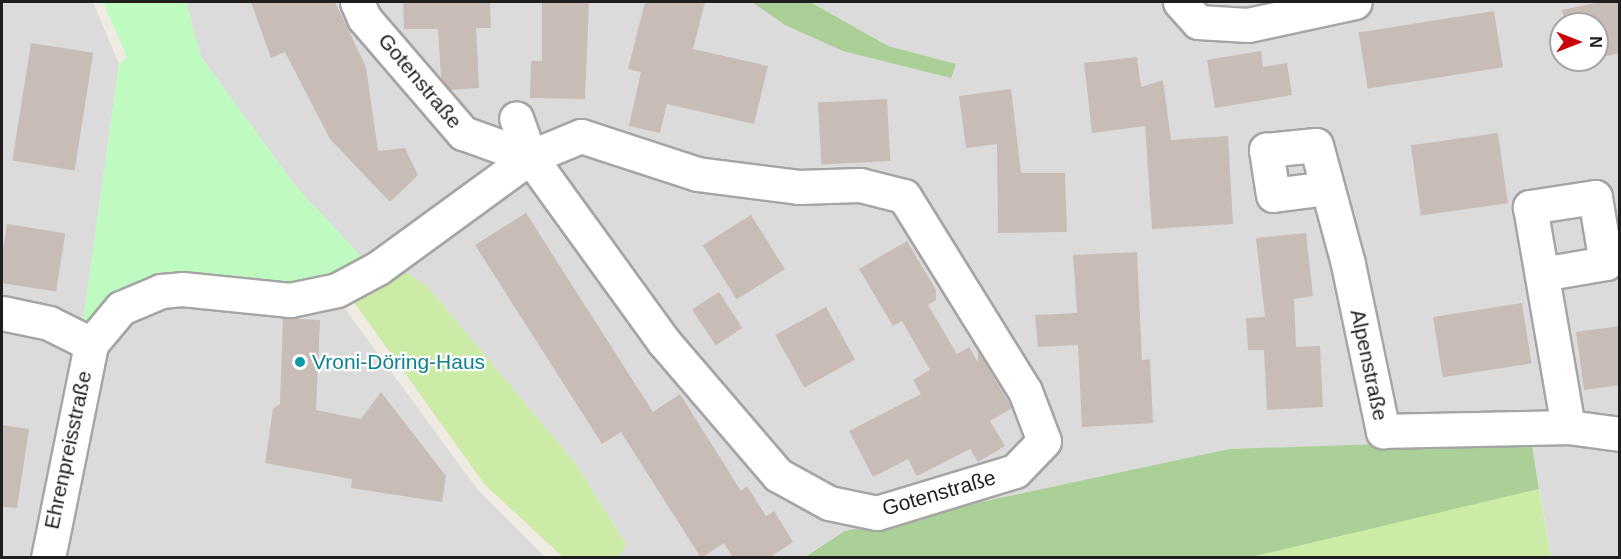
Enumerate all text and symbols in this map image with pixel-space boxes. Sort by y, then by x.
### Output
north arrow [1549,12,1609,72]
street label: Gotenstraße [373,28,467,134]
text: N [1587,36,1604,48]
street label: Alpenstraße [1345,307,1393,423]
place label: Vroni-Döring-Haus [312,349,485,375]
marker: Vroni-Döring-Haus [293,355,307,369]
street label: Ehrenpreisstraße [39,369,97,531]
street label: Gotenstraße [879,465,999,521]

